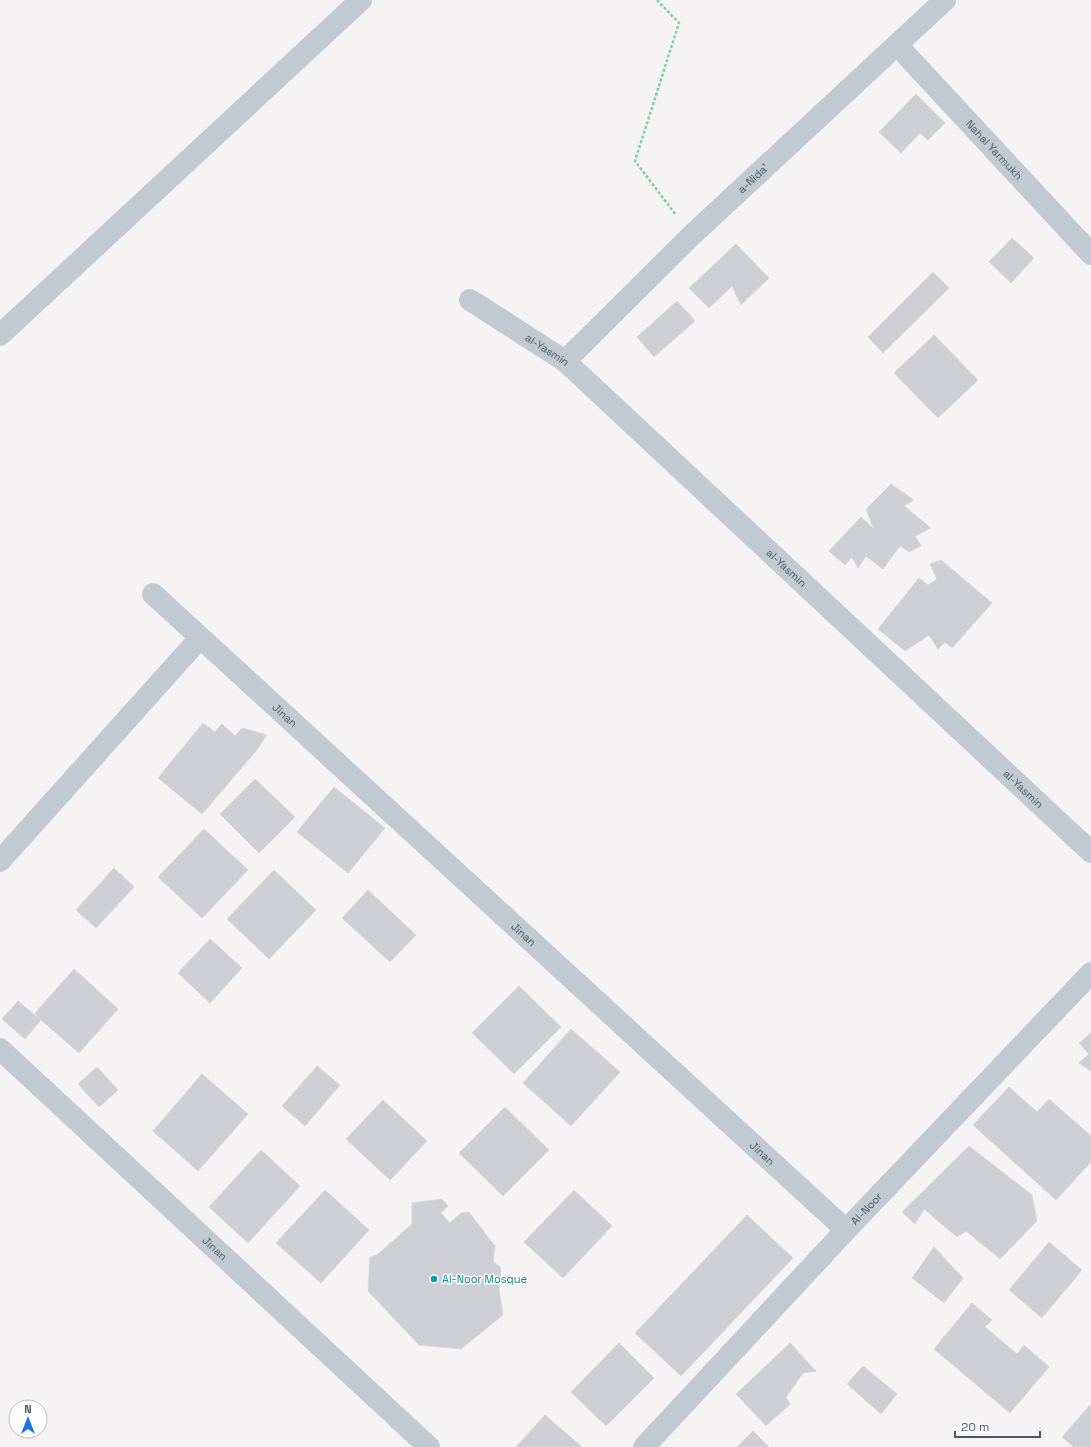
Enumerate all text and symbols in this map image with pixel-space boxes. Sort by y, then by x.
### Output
street label: Nahal Yarmukh [963,117,1026,183]
street label: a-Nida' [735,161,771,196]
street label: al-Yasmin [523,330,573,369]
street label: al-Yasmin [764,546,810,590]
street label: Jinan [269,700,300,730]
street label: al-Yasmin [1000,767,1046,811]
street label: Jinan [508,919,539,949]
street label: Jinan [747,1138,778,1168]
street label: Al-Noor [848,1189,885,1228]
street label: Jinan [199,1233,230,1263]
place label: Al-Noor Mosque [442,1272,527,1286]
marker: Al-Noor Mosque [429,1274,439,1284]
north arrow [8,1399,48,1439]
text: N [24,1402,32,1416]
scale bar [955,1413,1040,1439]
text: 20 m [961,1419,989,1435]

